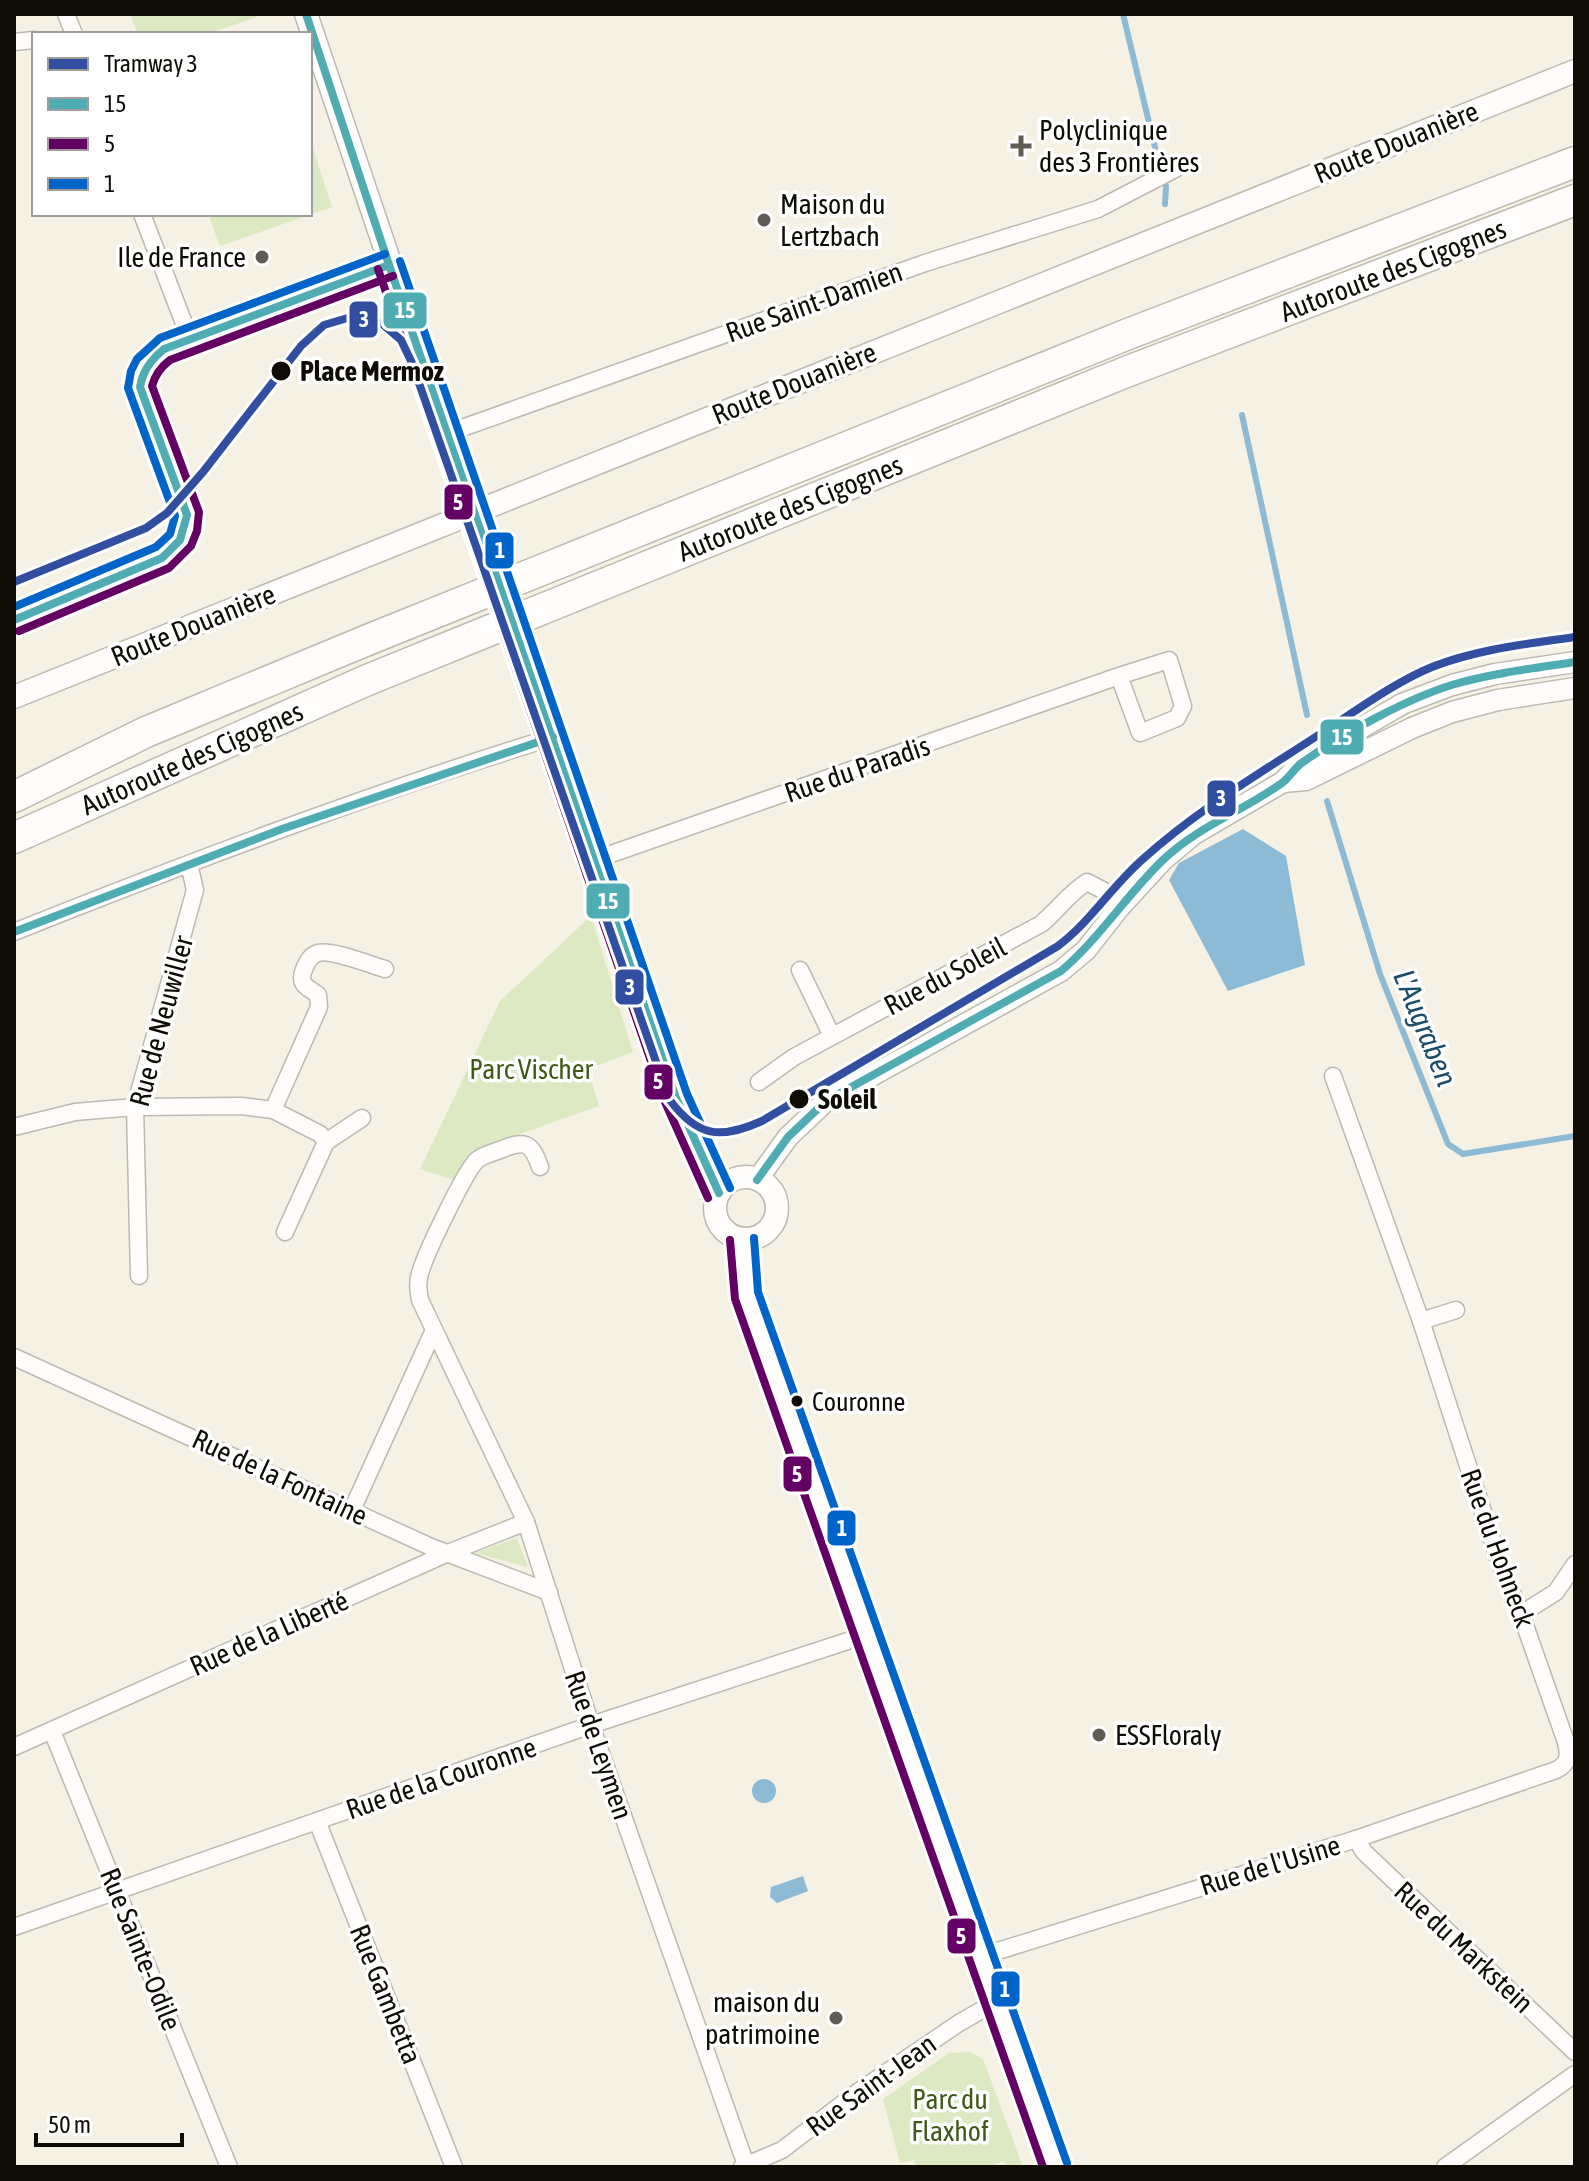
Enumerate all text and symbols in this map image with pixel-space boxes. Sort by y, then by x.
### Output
legend [32,32,312,216]
text: Tramway 3 [104,50,198,77]
text: 15 [104,90,127,117]
street label: Route Douanière [1309,95,1483,189]
place label: Polyclinique des 3 Frontières [1039,114,1200,178]
text: 5 [104,130,115,157]
marker: Polyclinique des 3 Frontières [1010,135,1032,157]
text: 1 [104,170,115,197]
place label: Maison du Lertzbach [780,188,885,252]
marker: Maison du Lertzbach [755,211,773,229]
street label: Autoroute des Cigognes [1276,212,1510,328]
place label: Ile de France [117,241,246,273]
marker: Ile de France [253,248,271,266]
street label: Rue Saint-Damien [721,255,907,349]
line badge: 15 [382,291,428,330]
text: 15 [395,297,415,323]
line badge: 3 [348,300,379,339]
text: 3 [359,306,369,332]
street label: Route Douanière [707,336,881,430]
place label: Place Mermoz [300,355,444,387]
marker: Place Mermoz [269,359,293,383]
street label: Autoroute des Cigognes [673,448,907,568]
line badge: 5 [443,483,474,521]
text: 5 [453,489,463,515]
line badge: 1 [484,531,515,570]
text: 1 [495,537,505,563]
street label: Route Douanière [106,578,280,672]
street label: Autoroute des Cigognes [76,695,308,821]
line badge: 15 [1319,718,1365,756]
text: 15 [1332,724,1352,750]
street label: Rue du Paradis [780,729,934,809]
line badge: 3 [1206,779,1237,818]
text: 3 [1216,785,1226,811]
line badge: 15 [585,882,631,920]
text: 15 [598,888,618,914]
street label: Rue du Soleil [879,930,1012,1021]
street label: Rue de Neuwiller [123,931,199,1110]
water label: L'Augraben [1387,964,1465,1091]
line badge: 3 [614,968,645,1006]
text: 3 [625,974,635,1000]
park label: Parc Vischer [469,1053,594,1085]
line badge: 5 [643,1063,674,1101]
text: 5 [653,1068,663,1094]
place label: Soleil [818,1083,877,1115]
marker: Soleil [787,1087,811,1111]
place label: Couronne [812,1387,905,1417]
marker: Couronne [789,1393,805,1409]
street label: Rue de la Fontaine [187,1422,373,1532]
line badge: 5 [782,1455,813,1493]
text: 5 [792,1461,802,1487]
street label: Rue du Hohneck [1454,1464,1542,1632]
line badge: 1 [826,1509,857,1547]
text: 1 [837,1515,847,1541]
street label: Rue de la Liberté [185,1584,353,1682]
street label: Rue de Leymen [559,1666,639,1824]
place label: ESSFloraly [1115,1719,1221,1751]
marker: ESSFloraly [1090,1726,1108,1744]
street label: Rue de la Couronne [342,1731,540,1825]
street label: Rue de l'Usine [1196,1828,1344,1902]
street label: Rue Sainte-Odile [94,1863,188,2035]
street label: Rue du Markstein [1388,1875,1540,2019]
line badge: 5 [946,1917,977,1955]
street label: Rue Gambetta [344,1920,428,2068]
text: 5 [956,1923,966,1949]
line badge: 1 [990,1970,1021,2008]
text: 1 [1000,1976,1010,2002]
place label: maison du patrimoine [705,1986,820,2050]
marker: maison du patrimoine [827,2009,845,2027]
street label: Rue Saint-Jean [800,2027,942,2143]
park label: Parc du Flaxhof [911,2083,989,2147]
scale bar [36,2097,182,2147]
text: 50 m [48,2111,91,2138]

